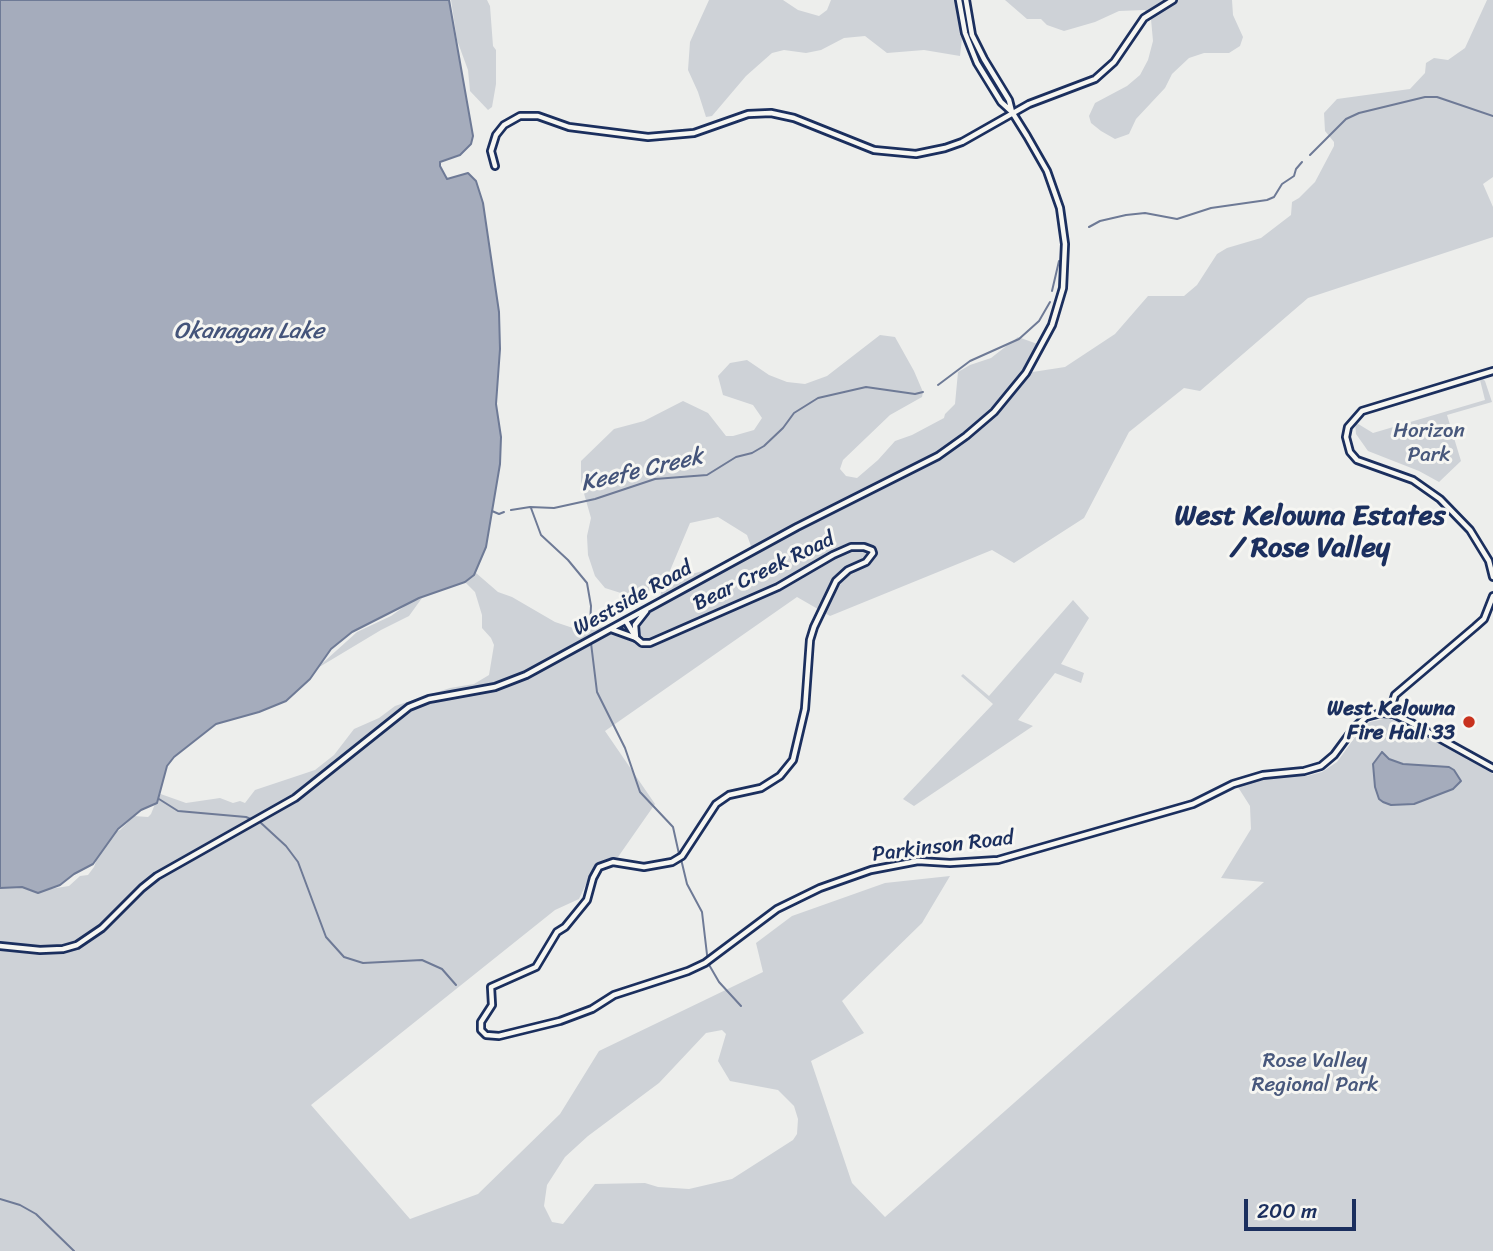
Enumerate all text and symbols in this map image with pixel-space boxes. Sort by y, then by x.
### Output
water label: Okanagan Lake [174,318,324,346]
park label: Horizon Park [1393,419,1465,469]
water label: Keefe Creek [578,444,706,498]
district label: West Kelowna Estates / Rose Valley [1174,500,1446,566]
street label: Bear Creek Road [689,527,839,617]
street label: Westside Road [569,556,697,642]
place label: West Kelowna Fire Hall 33 [1327,697,1455,747]
marker: West Kelowna Fire Hall 33 [1461,714,1477,730]
street label: Parkinson Road [871,826,1015,868]
park label: Rose Valley Regional Park [1252,1049,1378,1099]
scale bar [1248,1184,1360,1228]
text: 200 m [1257,1192,1317,1230]

